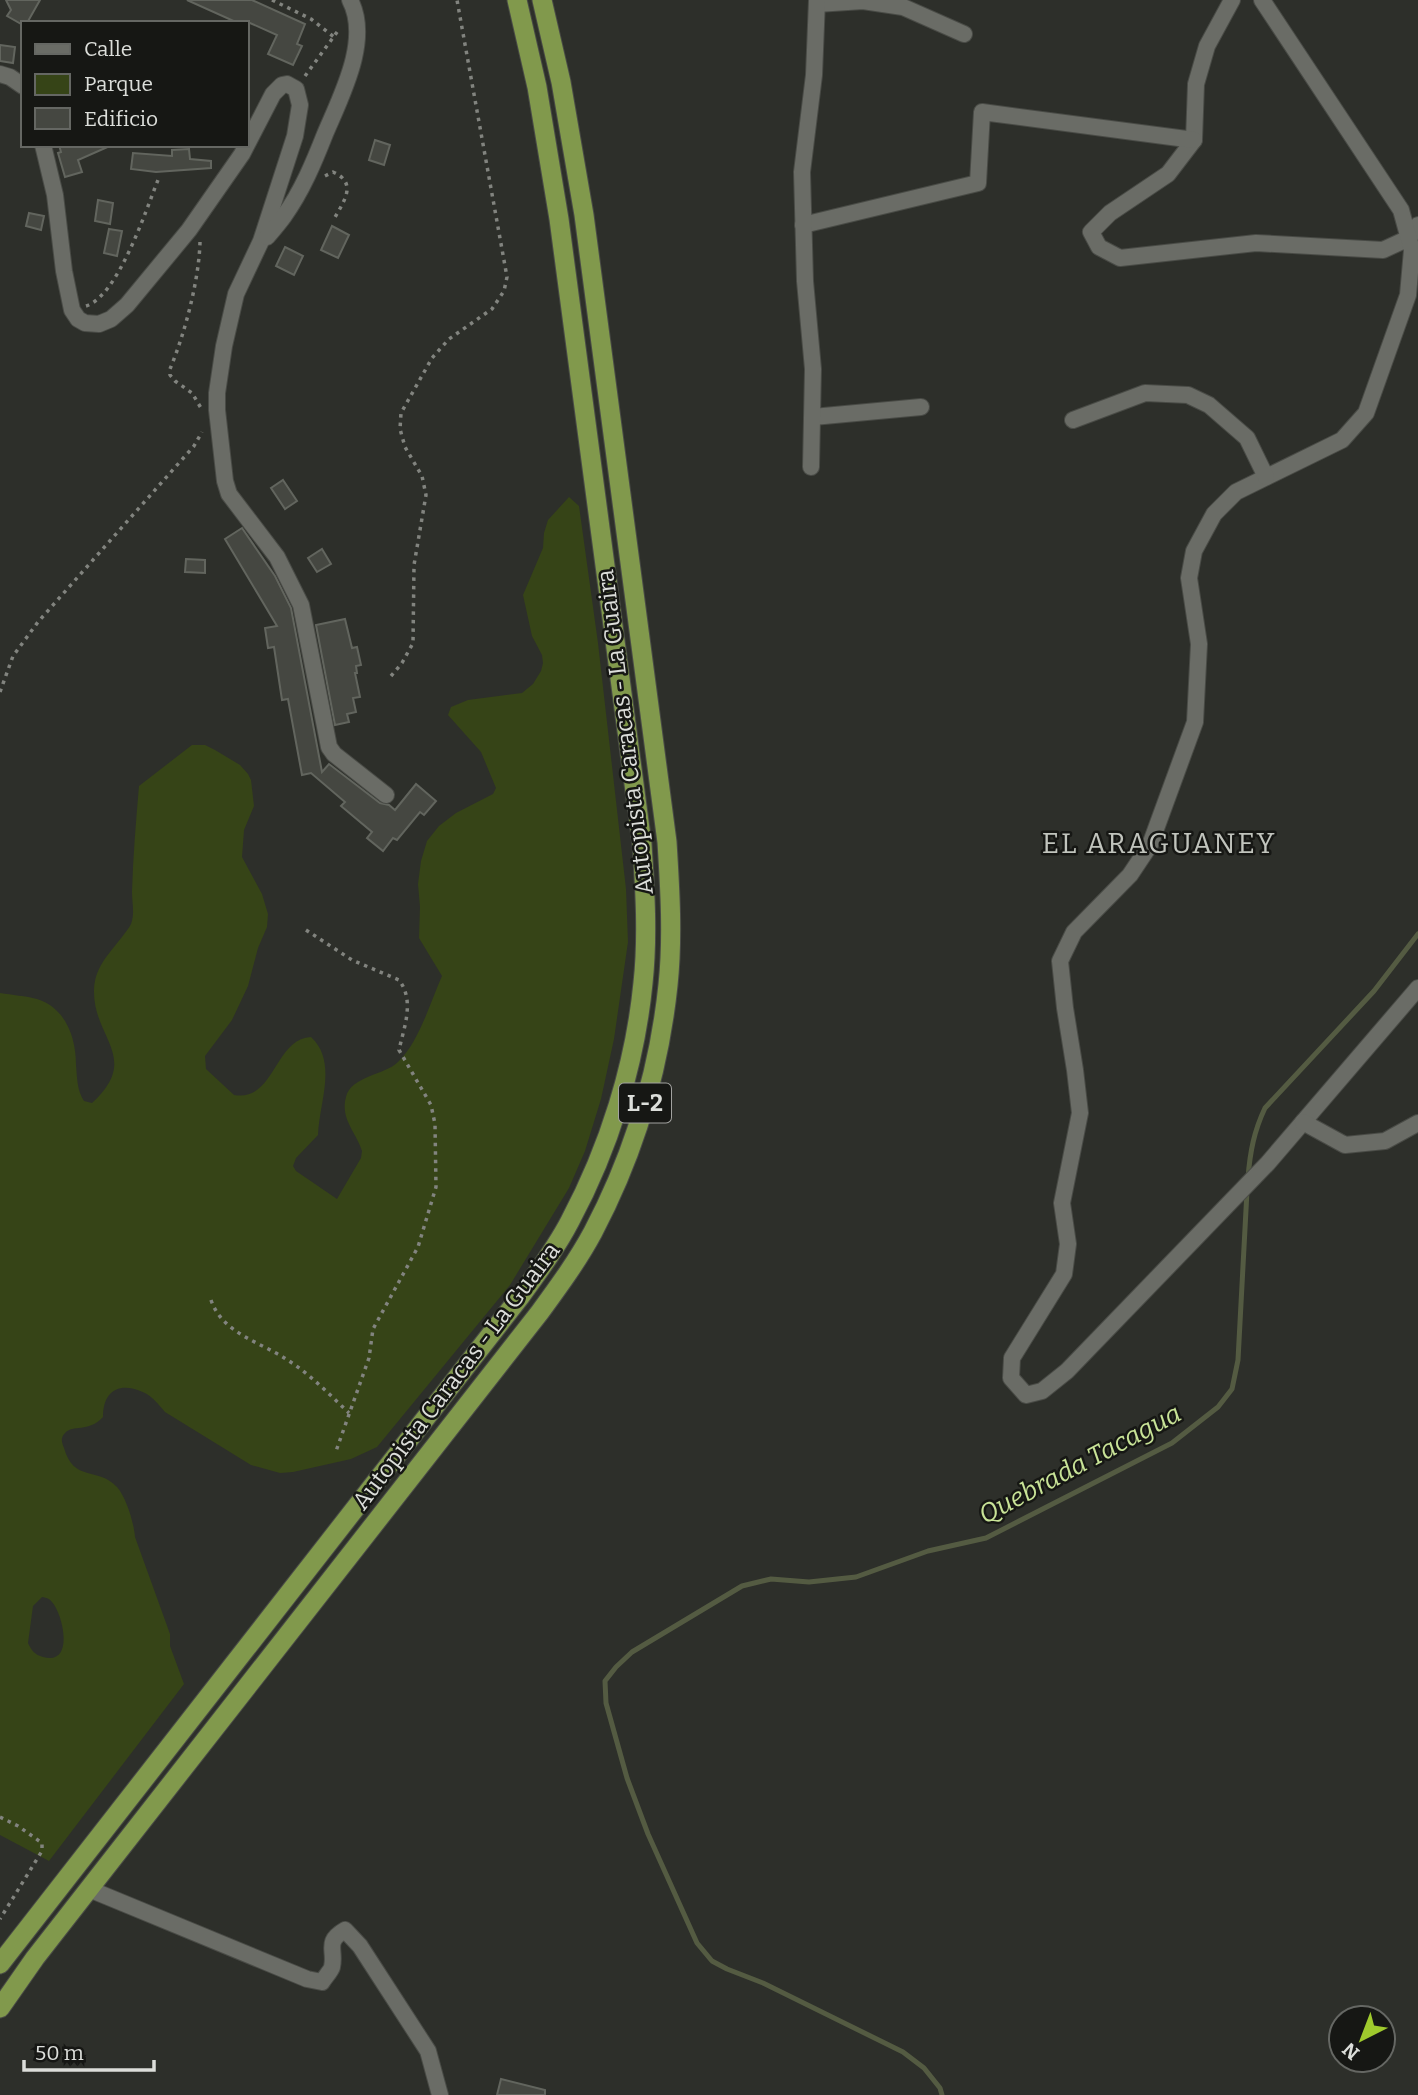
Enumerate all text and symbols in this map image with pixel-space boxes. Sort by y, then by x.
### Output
legend [21,21,248,147]
text: Calle [84,36,132,62]
text: Parque [84,71,153,97]
text: Edificio [84,106,158,132]
street label: Autopista Caracas - La Guaira [591,568,659,896]
district label: EL ARAGUANEY [1042,827,1276,860]
road number: L-2 [619,1084,671,1122]
street label: Autopista Caracas - La Guaira [346,1237,566,1515]
water label: Quebrada Tacagua [973,1398,1187,1530]
north arrow [1327,2004,1397,2074]
scale bar [24,2028,154,2072]
text: N [1338,2038,1364,2065]
text: 50 m [35,2040,84,2066]

